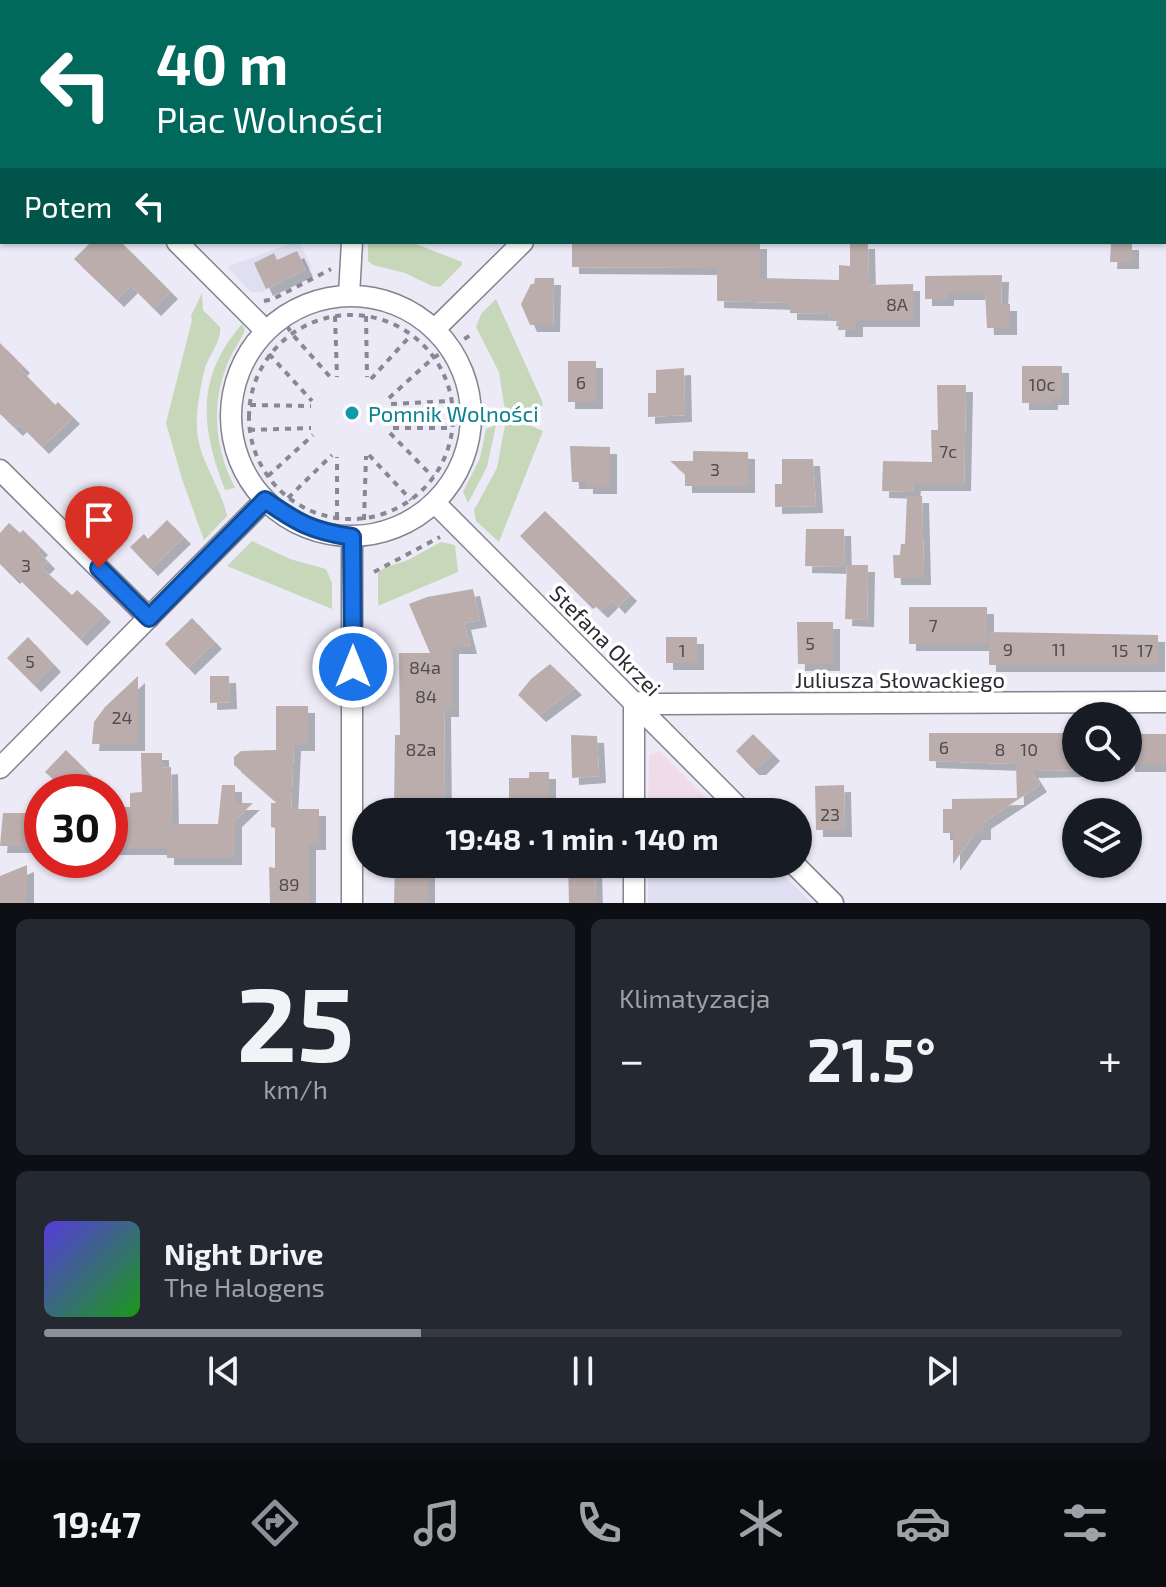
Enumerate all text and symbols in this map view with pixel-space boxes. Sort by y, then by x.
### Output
text: 40 m [156,29,288,96]
icon: left [24,32,128,136]
text: Plac Wolności [156,97,384,140]
icon: left [128,184,172,228]
text: Potem [24,188,112,224]
house number: 8A [886,293,909,315]
house number: 6 [576,371,586,393]
house number: 10c [1029,373,1056,395]
place label: Pomnik Wolności [368,400,539,426]
marker: Pomnik Wolności [343,404,361,422]
house number: 7c [939,440,957,462]
house number: 3 [710,458,720,480]
pin [65,486,133,568]
icon: arrive [77,498,121,542]
house number: 3 [21,554,31,576]
street label: Stefana Okrzei [545,579,667,701]
house number: 7 [928,614,938,636]
position arrow [311,625,395,709]
house number: 5 [805,632,815,654]
house number: 9 [1003,638,1013,660]
house number: 11 [1052,638,1066,660]
house number: 1 [678,639,686,661]
house number: 15 [1112,639,1128,661]
house number: 17 [1137,639,1153,661]
house number: 5 [25,650,35,672]
house number: 84a [409,656,441,678]
street label: Juliusza Słowackiego [795,666,1005,692]
house number: 84 [415,685,437,707]
map controls [1062,702,1142,878]
button: search [1062,702,1142,782]
house number: 24 [111,706,133,728]
house number: 6 [939,736,949,758]
house number: 82a [406,738,436,760]
house number: 8 [995,738,1005,760]
house number: 10 [1020,738,1038,760]
speed limit sign: 30 [24,774,128,878]
button: layers [1062,798,1142,878]
house number: 23 [820,803,840,825]
text: 19:48 · 1 min · 140 m [445,820,719,856]
house number: 89 [278,873,300,895]
text: 25 [237,958,354,1083]
text: Klimatyzacja [619,982,770,1013]
text: 21.5° [807,1022,936,1094]
text: − [619,1032,645,1085]
text: + [1098,1032,1122,1085]
text: km/h [263,1073,328,1104]
text: Night Drive [164,1235,323,1271]
text: The Halogens [164,1271,325,1302]
icon: previous [202,1349,246,1393]
icon: pause [561,1349,605,1393]
icon: next [920,1349,964,1393]
icon: directions [247,1495,303,1551]
icon: music [409,1495,465,1551]
icon: phone [571,1495,627,1551]
icon: climate [733,1495,789,1551]
icon: car [895,1495,951,1551]
icon: filters [1057,1495,1113,1551]
text: 19:47 [53,1502,141,1545]

